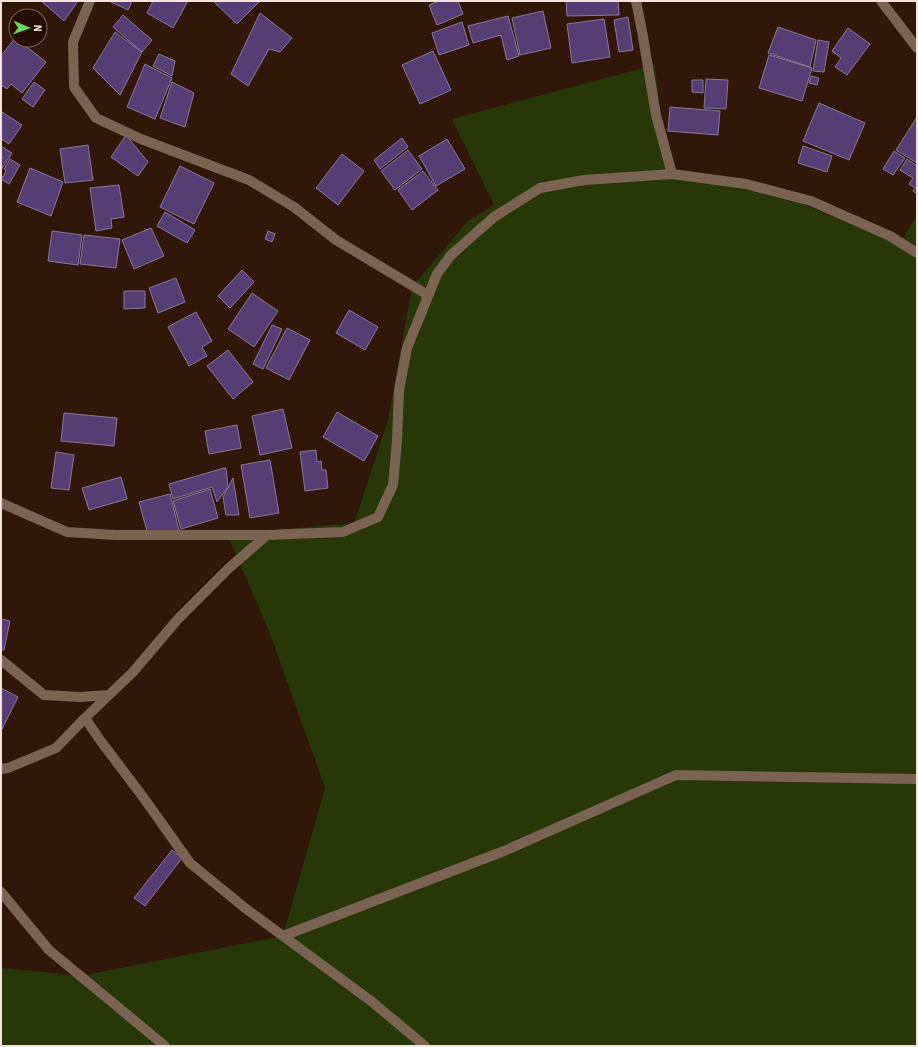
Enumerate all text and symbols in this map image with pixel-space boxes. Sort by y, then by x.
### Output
north arrow [8,8,48,48]
text: N [31,25,44,32]

